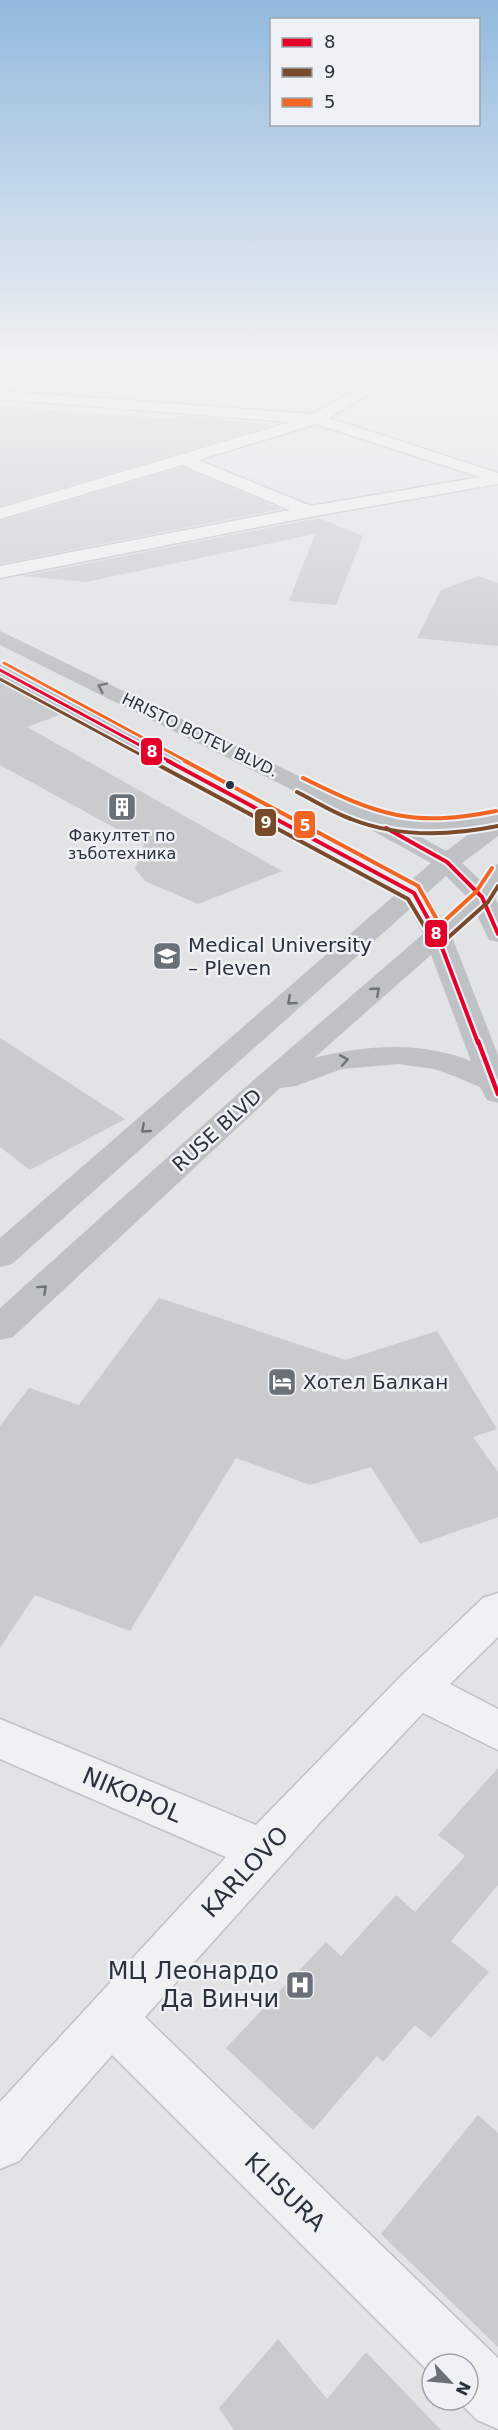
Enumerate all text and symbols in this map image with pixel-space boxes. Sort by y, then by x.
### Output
legend [270,18,480,126]
text: 8 [324,31,335,52]
text: 9 [324,61,335,82]
text: 5 [324,91,335,112]
one-way arrow [97,683,108,695]
street label: HRISTO BOTEV BLVD. [119,689,281,781]
line badge: 8 [140,737,163,766]
text: 8 [146,742,158,761]
unlabelled marker [224,779,236,791]
building icon: Факултет по зъботехника [106,791,138,823]
line badge: 9 [254,808,277,837]
line badge: 5 [293,810,316,839]
text: 9 [260,813,272,832]
text: 5 [299,816,311,835]
place label: Факултет по зъботехника [68,826,176,863]
line badge: 8 [424,919,448,948]
text: 8 [430,924,442,943]
place label: Medical University – Pleven [188,933,372,980]
school or university icon: Medical University – Pleven [151,940,183,972]
one-way arrow [369,987,380,998]
one-way arrow [288,994,298,1005]
one-way arrow [339,1054,349,1067]
street label: RUSE BLVD [167,1084,267,1176]
one-way arrow [141,1122,152,1133]
one-way arrow [36,1285,47,1296]
hotel icon: Хотел Балкан [266,1366,298,1398]
place label: Хотел Балкан [303,1370,448,1394]
street label: NIKOPOL [78,1762,186,1829]
street label: KARLOVO [196,1821,294,1923]
place label: МЦ Леонардо Да Винчи [108,1957,279,2013]
hospital icon: МЦ Леонардо Да Винчи [284,1969,316,2001]
street label: KLISURA [239,2147,332,2238]
north arrow [420,2352,480,2412]
text: N [452,2378,475,2399]

